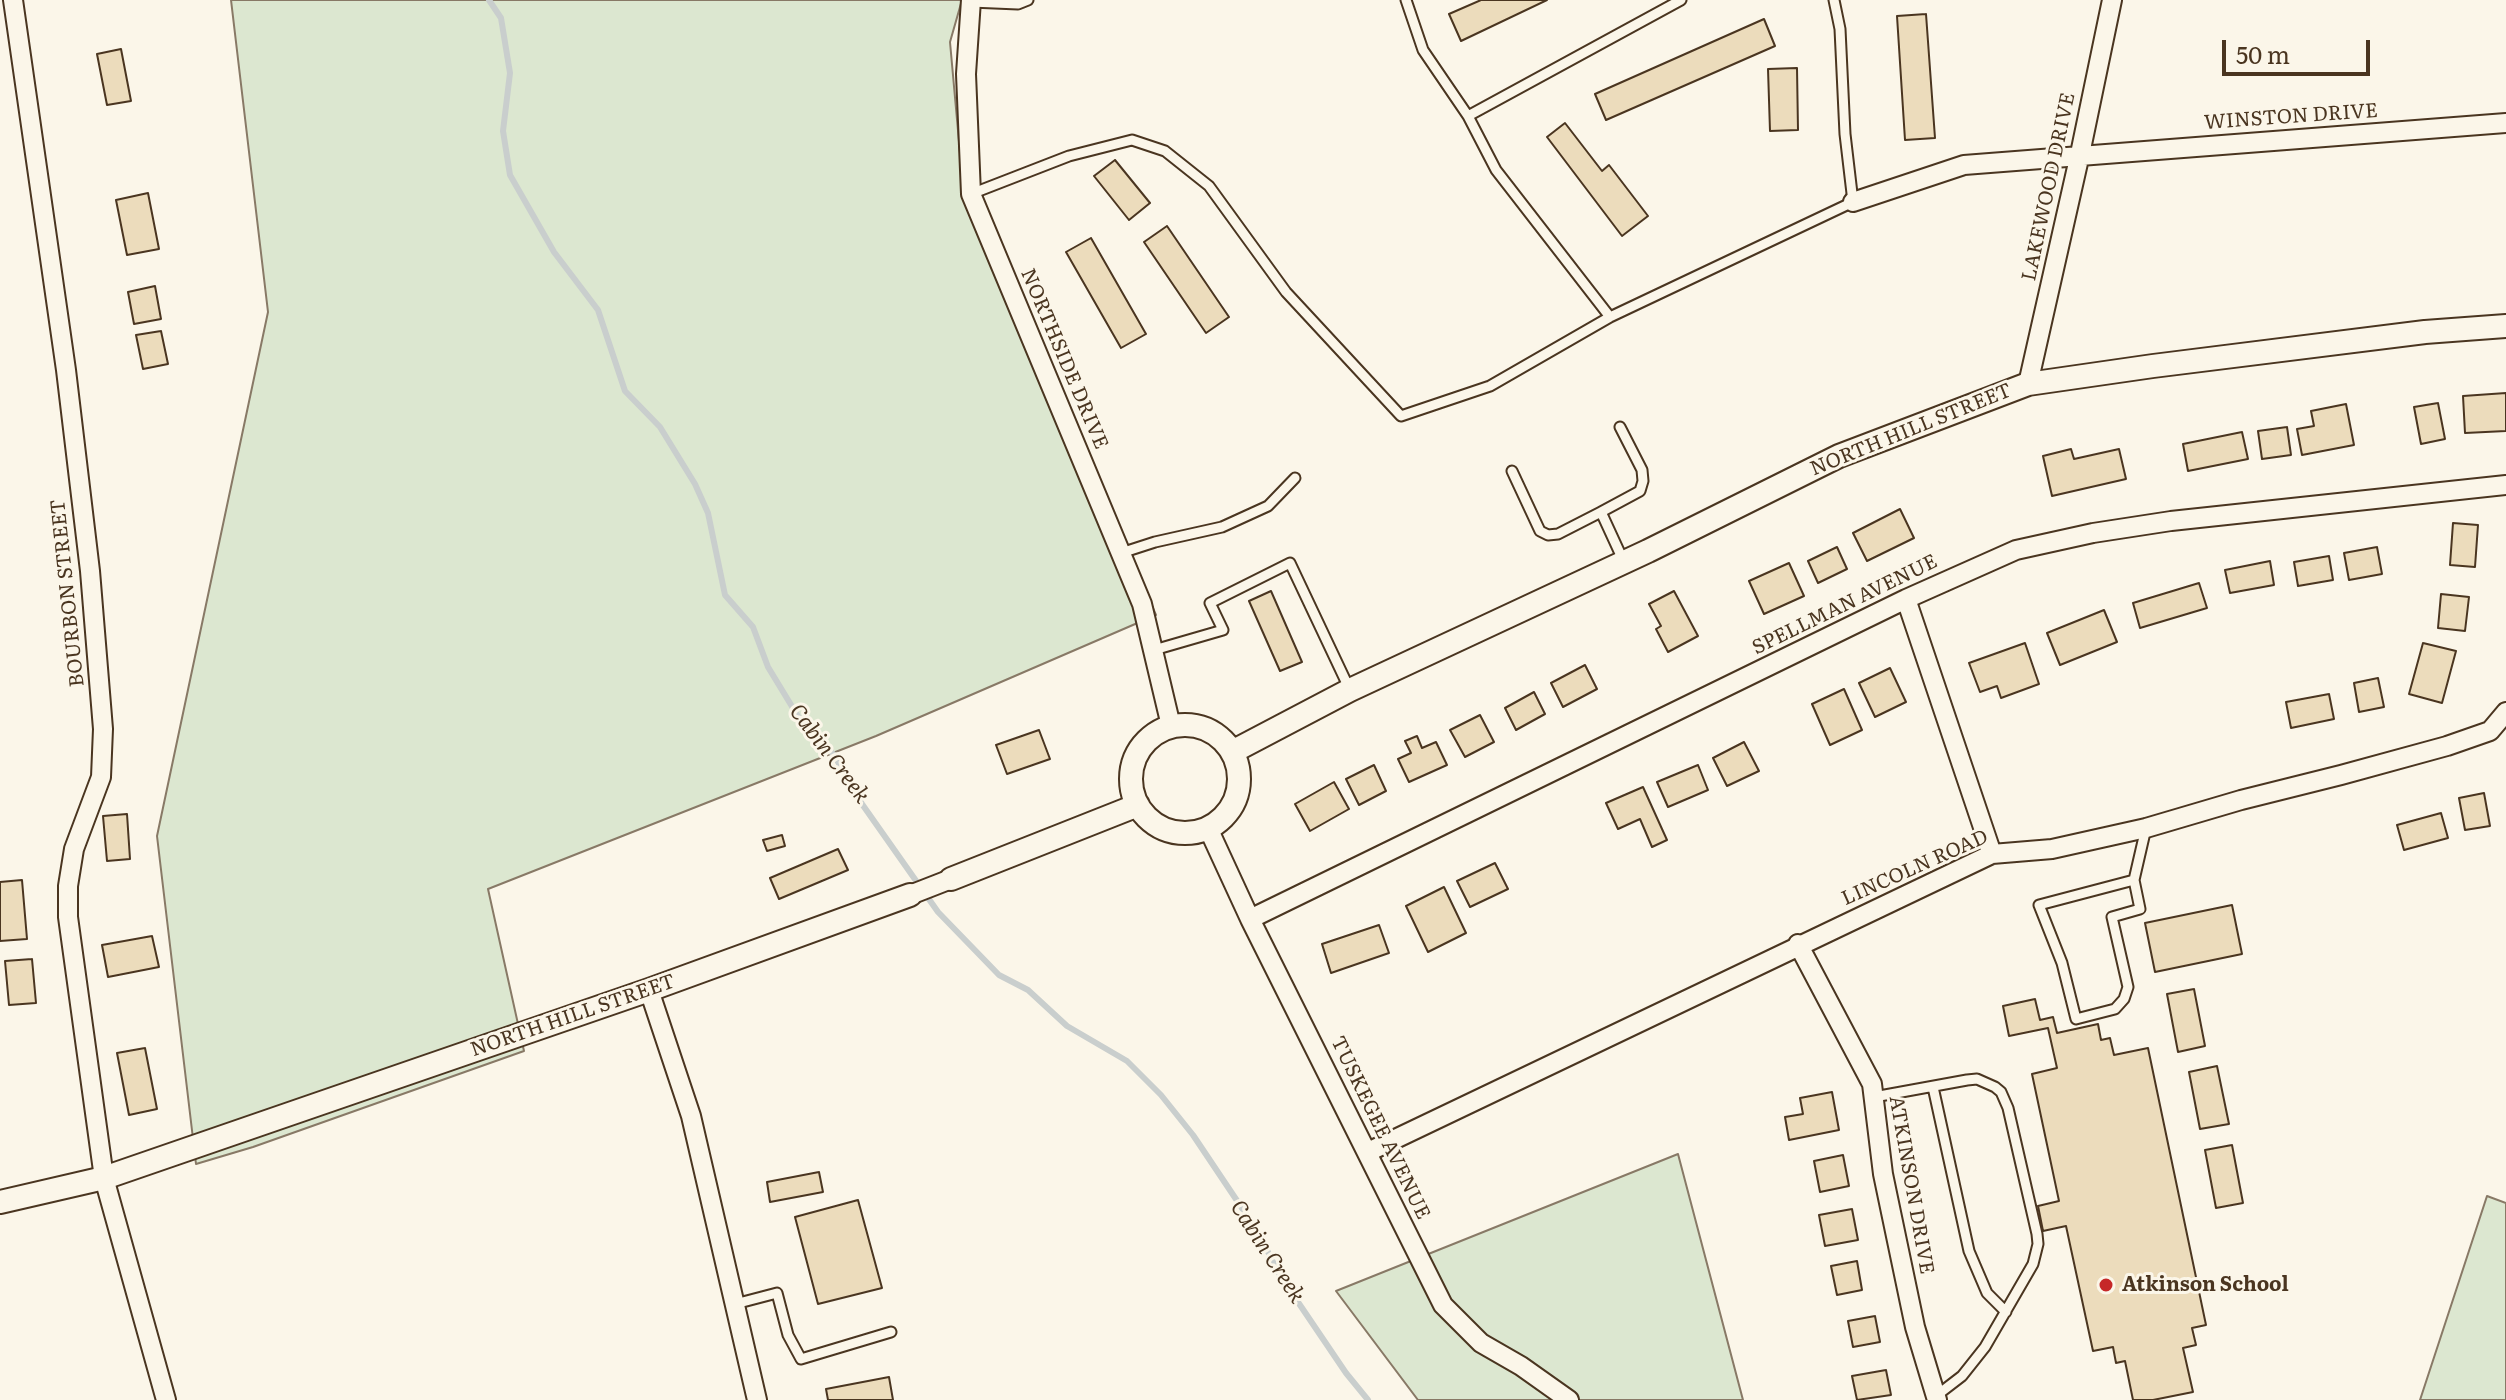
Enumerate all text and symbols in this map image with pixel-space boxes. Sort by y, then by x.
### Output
scale bar [2226,24,2374,74]
text: 50 m [2236,36,2290,71]
street label: LAKEWOOD DRIVE [2017,91,2081,283]
street label: WINSTON DRIVE [2203,99,2379,135]
street label: NORTHSIDE DRIVE [1015,265,1113,453]
street label: NORTH HILL STREET [1807,379,2015,481]
street label: BOURBON STREET [46,498,90,688]
street label: SPELLMAN AVENUE [1748,550,1942,660]
water label: Cabin Creek [783,699,875,809]
street label: LINCOLN ROAD [1838,825,1992,911]
street label: NORTH HILL STREET [467,970,679,1062]
street label: TUSKEGEE AVENUE [1325,1033,1435,1223]
street label: ATKINSON DRIVE [1883,1094,1939,1276]
water label: Cabin Creek [1224,1196,1310,1308]
place label: Atkinson School [2122,1273,2289,1297]
marker: Atkinson School [2097,1276,2115,1294]

